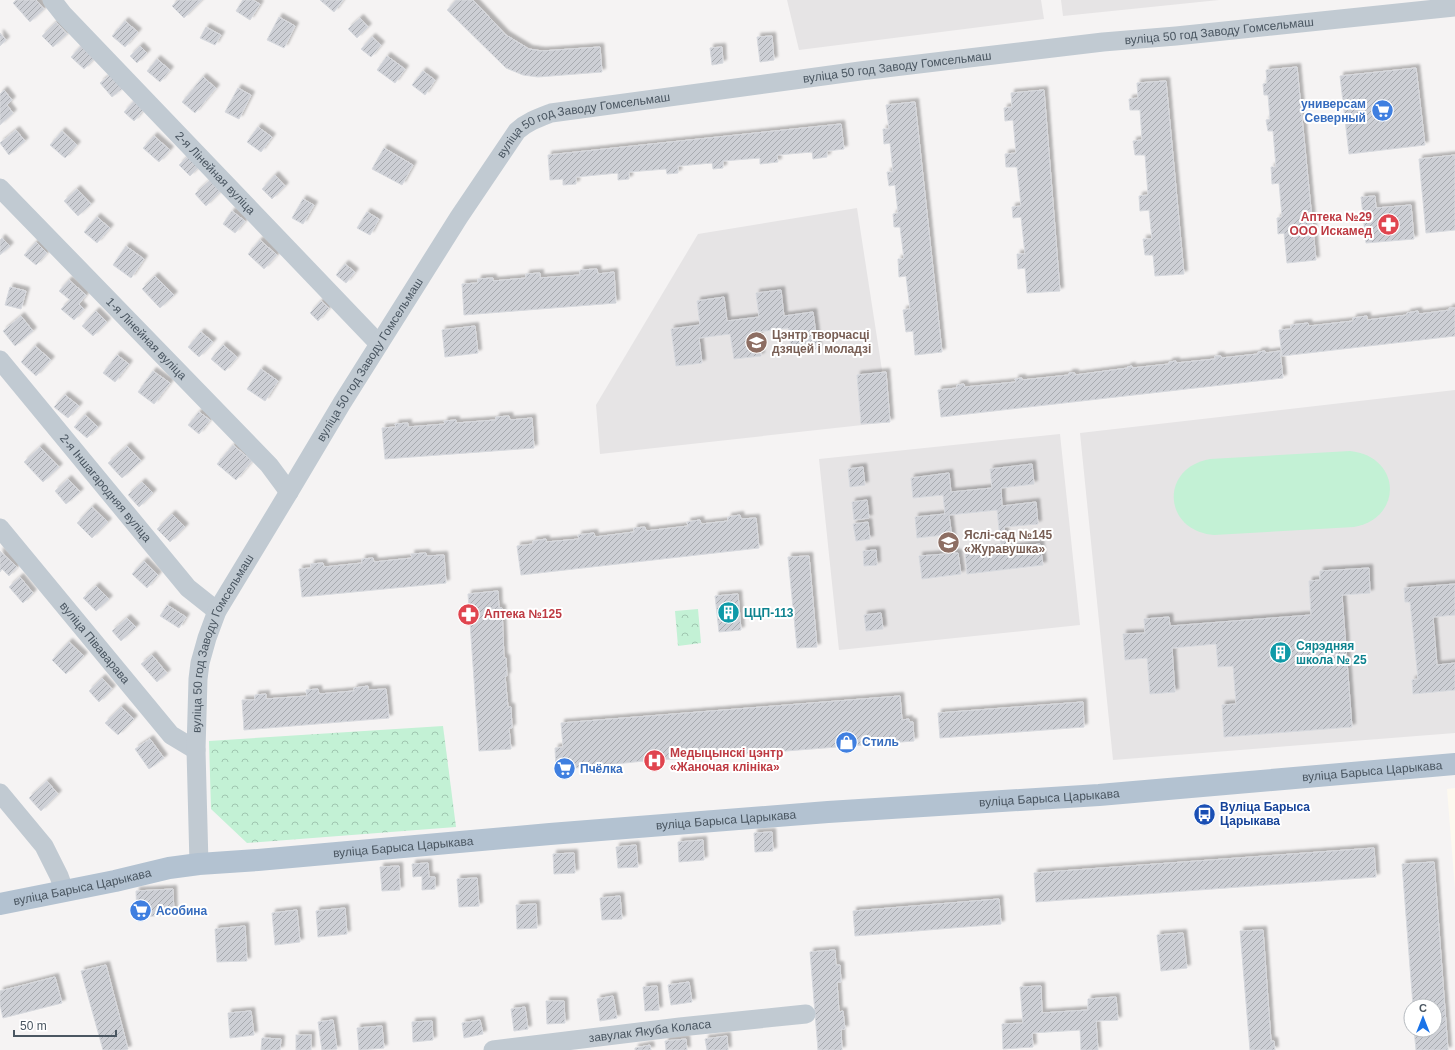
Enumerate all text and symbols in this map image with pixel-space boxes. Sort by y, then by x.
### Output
street label: вуліца 50 год Заводу Гомсельмаш [1124,15,1314,47]
street label: вуліца 50 год Заводу Гомсельмаш [802,48,992,86]
street label: вуліца 50 год Заводу Гомсельмаш [494,90,671,161]
place label: универсам Северный [1301,97,1366,125]
supermarket icon: универсам Северный [1369,98,1395,124]
street label: 2-я Лінейная вуліца [172,129,258,218]
place label: Аптека №29 ООО Искамед [1290,210,1372,238]
pharmacy icon: Аптека №29 ООО Искамед [1375,211,1401,237]
street label: вуліца 50 год Заводу Гомсельмаш [314,275,426,444]
street label: 1-я Лінейная вуліца [103,295,190,383]
place label: Цэнтр творчасці дзяцей і моладзі [772,328,871,356]
school or university icon: Цэнтр творчасці дзяцей і моладзі [743,329,769,355]
street label: 2-я Іншагародняя вуліца [57,431,154,545]
place label: Яслі-сад №145 «Журавушка» [964,528,1052,556]
school or university icon: Яслі-сад №145 «Журавушка» [936,529,962,555]
street label: вуліца 50 год Заводу Гомсельмаш [189,552,257,733]
street label: вуліца Піваварава [57,599,133,687]
building icon: ЦЦП-113 [715,600,741,626]
pharmacy icon: Аптека №125 [456,601,482,627]
place label: ЦЦП-113 [744,606,794,620]
place label: Аптека №125 [484,607,562,621]
place label: Сярэдняя школа № 25 [1296,639,1367,667]
building icon: Сярэдняя школа № 25 [1268,640,1294,666]
shop icon: Стиль [833,729,859,755]
place label: Стиль [862,735,899,749]
place label: Медыцынскі цэнтр «Жаночая клініка» [670,746,783,774]
hospital icon: Медыцынскі цэнтр «Жаночая клініка» [641,747,667,773]
supermarket icon: Пчёлка [551,756,577,782]
street label: вуліца Барыса Царыкава [1302,758,1443,784]
place label: Пчёлка [580,762,623,776]
street label: вуліца Барыса Царыкава [979,786,1120,810]
place label: Вуліца Барыса Царыкава [1220,800,1310,828]
bus stop icon: Вуліца Барыса Царыкава [1191,801,1217,827]
street label: вуліца Барыса Царыкава [655,808,797,833]
street label: вуліца Барыса Царыкава [333,834,474,860]
street label: вуліца Барыса Царыкава [12,865,153,908]
supermarket icon: Асобина [128,898,154,924]
place label: Асобина [156,904,208,918]
north arrow [1403,998,1443,1038]
text: С [1419,1002,1427,1014]
scale bar [14,1012,116,1038]
street label: завулак Якуба Коласа [588,1017,712,1045]
text: 50 m [20,1019,47,1033]

